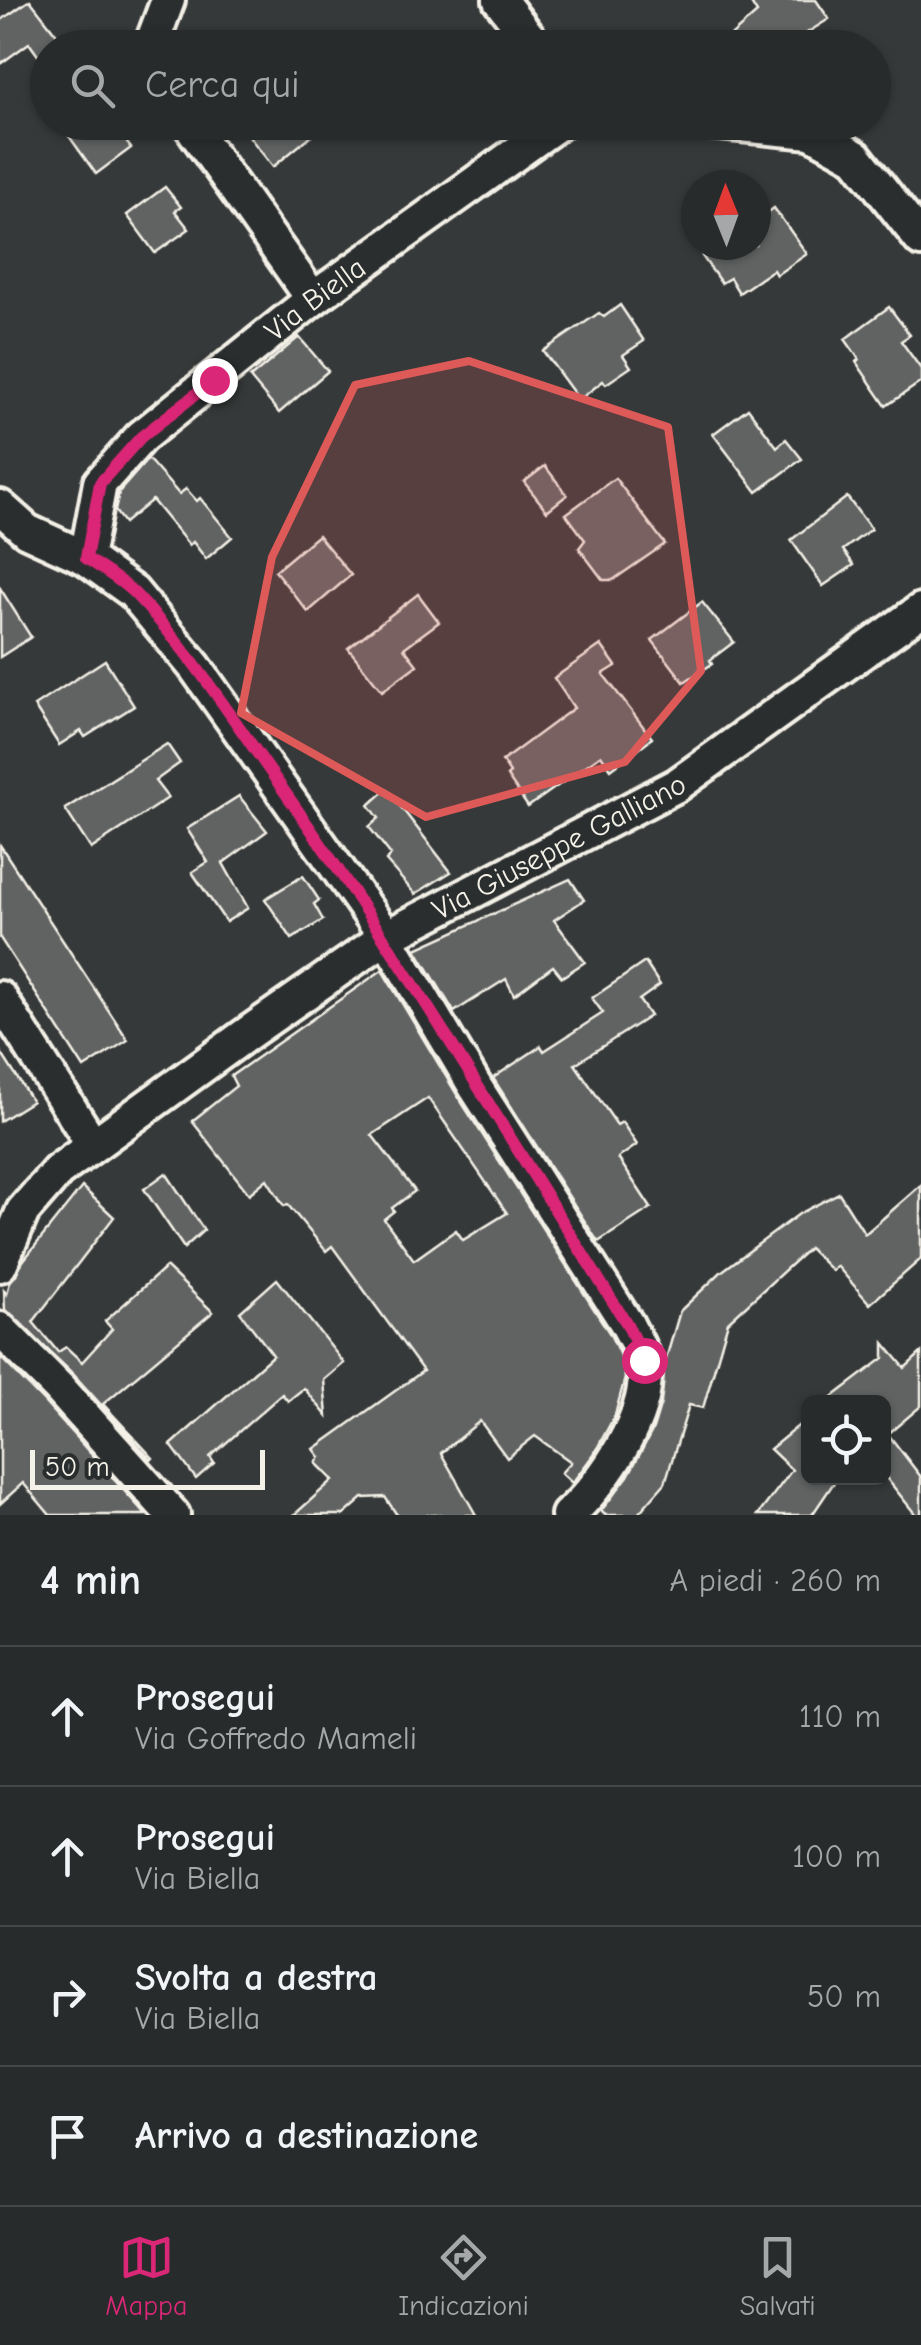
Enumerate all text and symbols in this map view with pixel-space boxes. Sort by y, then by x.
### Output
search box [30,30,891,140]
icon: search [65,58,120,113]
text: Cerca qui [145,63,300,107]
north arrow [681,170,771,260]
street label: Via Biella [258,250,373,349]
route end [192,358,238,404]
street label: Via Giuseppe Galliano [426,766,692,928]
route start [622,1338,668,1384]
map controls [801,1395,891,1485]
button: locate [801,1395,891,1485]
scale bar [30,1445,265,1490]
text: 50 m [45,1451,110,1483]
text: 4 min [40,1556,141,1605]
text: A piedi · 260 m [669,1562,881,1599]
text: Prosegui [135,1676,275,1720]
icon: ahead [40,1689,95,1744]
text: 110 m [799,1698,881,1735]
text: Via Goffredo Mameli [135,1720,417,1757]
text: Prosegui [135,1816,275,1860]
icon: ahead [40,1829,95,1884]
text: 100 m [792,1838,881,1875]
text: Via Biella [135,1860,260,1897]
text: Svolta a destra [135,1956,378,2000]
icon: right [40,1969,95,2024]
text: 50 m [807,1978,881,2015]
text: Via Biella [135,2000,260,2037]
icon: arrive [40,2109,95,2164]
text: Arrivo a destinazione [135,2114,478,2158]
tab: Mappa [105,2230,187,2322]
tab: Indicazioni [398,2230,529,2322]
tab: Salvati [740,2230,816,2322]

